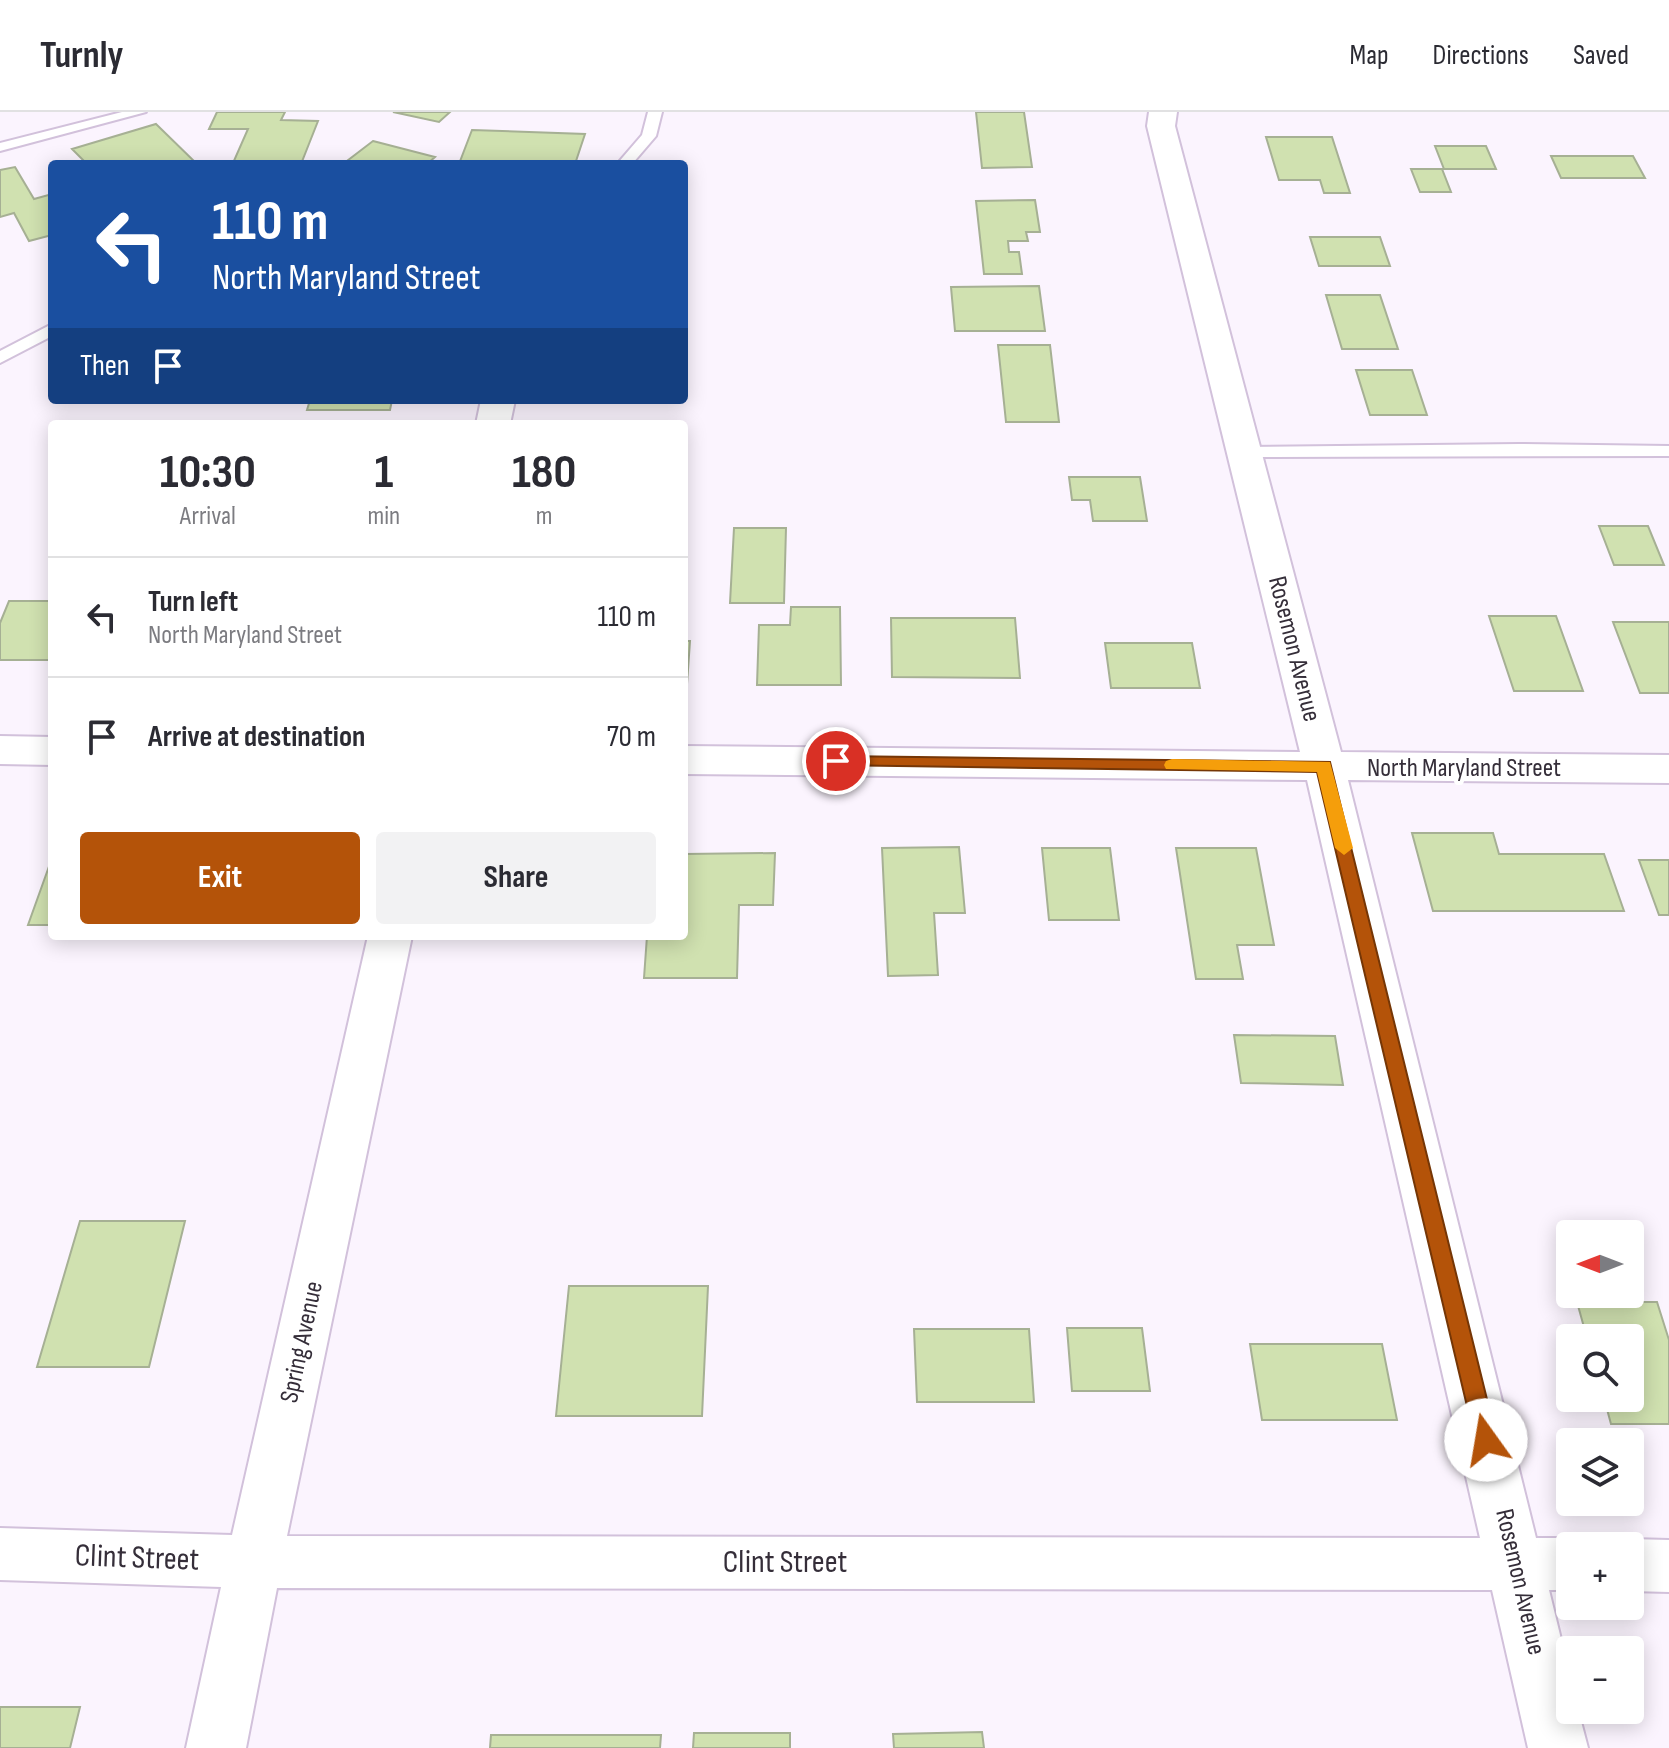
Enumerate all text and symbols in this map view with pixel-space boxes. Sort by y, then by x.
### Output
text: Turnly [40,33,123,78]
text: Map [1350,39,1389,72]
text: Directions [1433,39,1529,72]
text: Saved [1573,39,1629,72]
text: 110 m [212,189,328,256]
icon: left [80,192,184,296]
text: North Maryland Street [212,257,481,300]
icon: arrive [146,344,190,388]
text: Then [80,348,130,384]
text: 10:30 [160,444,256,501]
text: 1 [374,444,393,501]
text: 180 [512,444,576,501]
text: Arrival [180,501,236,532]
text: min [368,501,400,532]
text: m [536,501,552,532]
street label: Rosemon Avenue [1261,573,1327,725]
text: Turn left [148,584,238,620]
icon: left [80,595,124,639]
text: 110 m [598,599,656,635]
text: North Maryland Street [148,620,342,651]
icon: arrive [80,715,124,759]
text: Arrive at destination [148,719,365,755]
text: 70 m [607,719,656,755]
pin [802,727,870,795]
icon: arrive [814,739,858,783]
street label: North Maryland Street [1367,753,1561,784]
button: Exit [80,832,360,924]
button: Share [376,832,656,924]
north arrow [1556,1220,1644,1308]
map controls [1556,1220,1644,1724]
street label: Spring Avenue [274,1278,330,1406]
button: search [1556,1324,1644,1412]
position arrow [1444,1398,1528,1482]
button: layers [1556,1428,1644,1516]
street label: Rosemon Avenue [1488,1506,1552,1658]
button: + [1556,1532,1644,1620]
street label: Clint Street [74,1536,200,1580]
street label: Clint Street [723,1543,847,1582]
button: − [1556,1636,1644,1724]

